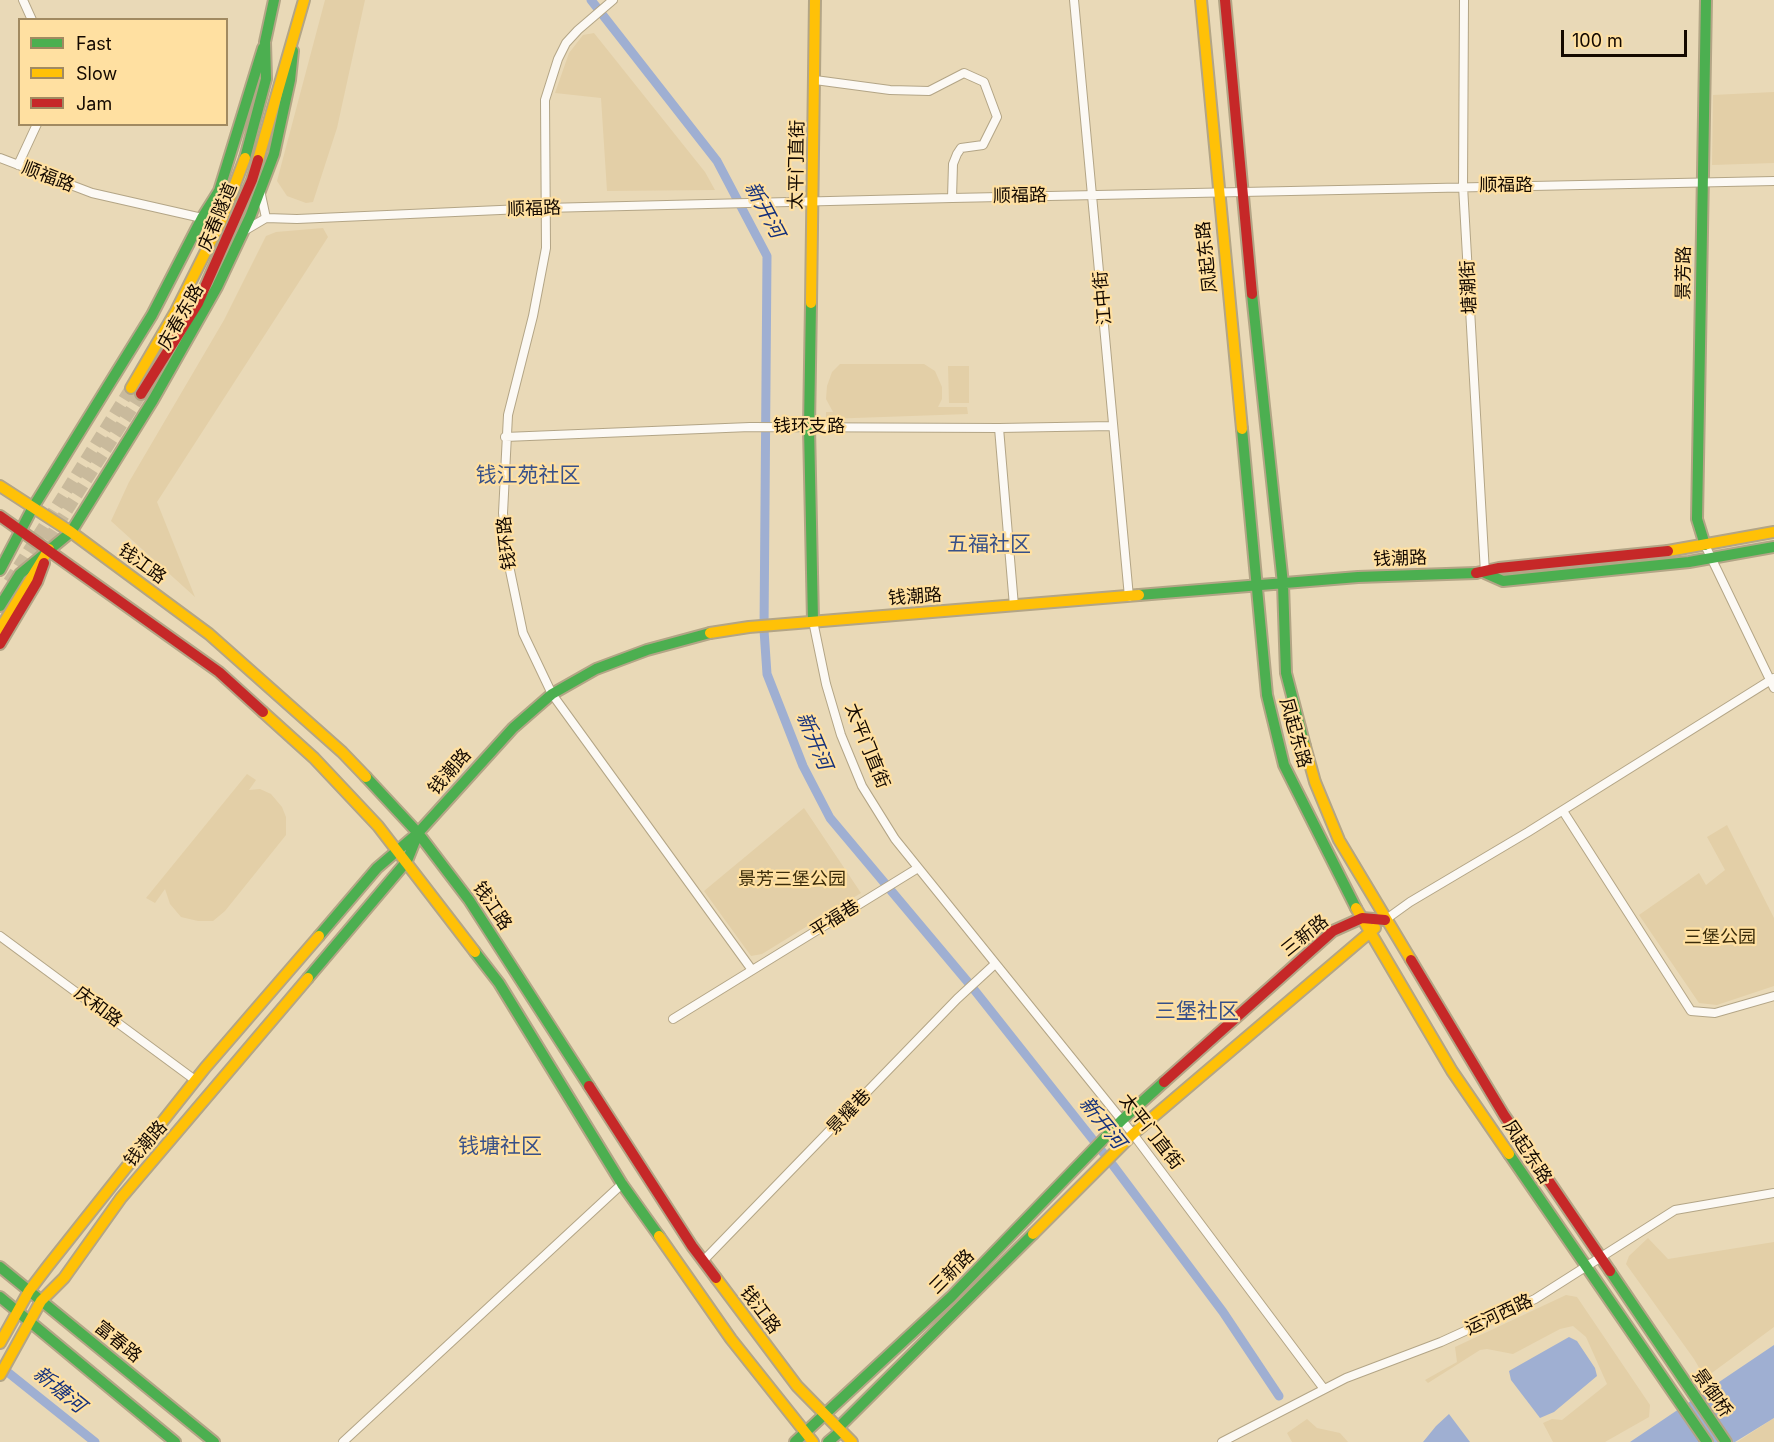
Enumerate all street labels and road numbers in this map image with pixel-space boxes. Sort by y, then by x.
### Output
street label: 太平门直街 [785,120,809,210]
street label: 顺福路 [19,157,77,197]
street label: 顺福路 [1479,175,1533,197]
street label: 庆春隧道 [194,180,242,254]
street label: 顺福路 [993,185,1047,207]
street label: 顺福路 [507,197,561,221]
street label: 凤起东路 [1192,220,1222,294]
street label: 景芳路 [1673,246,1695,300]
street label: 塘潮街 [1457,259,1481,315]
street label: 江中街 [1090,270,1116,326]
street label: 庆春东路 [154,280,208,354]
street label: 钱环支路 [773,416,845,438]
street label: 钱环路 [493,515,521,571]
street label: 钱江路 [114,539,170,589]
street label: 钱潮路 [1373,547,1427,571]
street label: 钱潮路 [887,584,943,610]
street label: 凤起东路 [1275,695,1315,771]
street label: 太平门直街 [840,700,894,792]
street label: 钱潮路 [424,745,476,799]
street label: 钱江路 [468,878,516,934]
street label: 平福巷 [806,896,864,942]
street label: 三新路 [1277,911,1333,961]
street label: 庆和路 [70,982,126,1032]
street label: 景耀巷 [822,1085,876,1139]
street label: 太平门直街 [1115,1090,1187,1174]
street label: 凤起东路 [1498,1116,1556,1188]
street label: 钱潮路 [120,1117,172,1171]
street label: 三新路 [925,1245,979,1299]
street label: 钱江路 [735,1282,785,1338]
street label: 运河西路 [1462,1290,1536,1340]
street label: 富春路 [90,1317,146,1367]
street label: 景御桥 [1688,1365,1736,1421]

